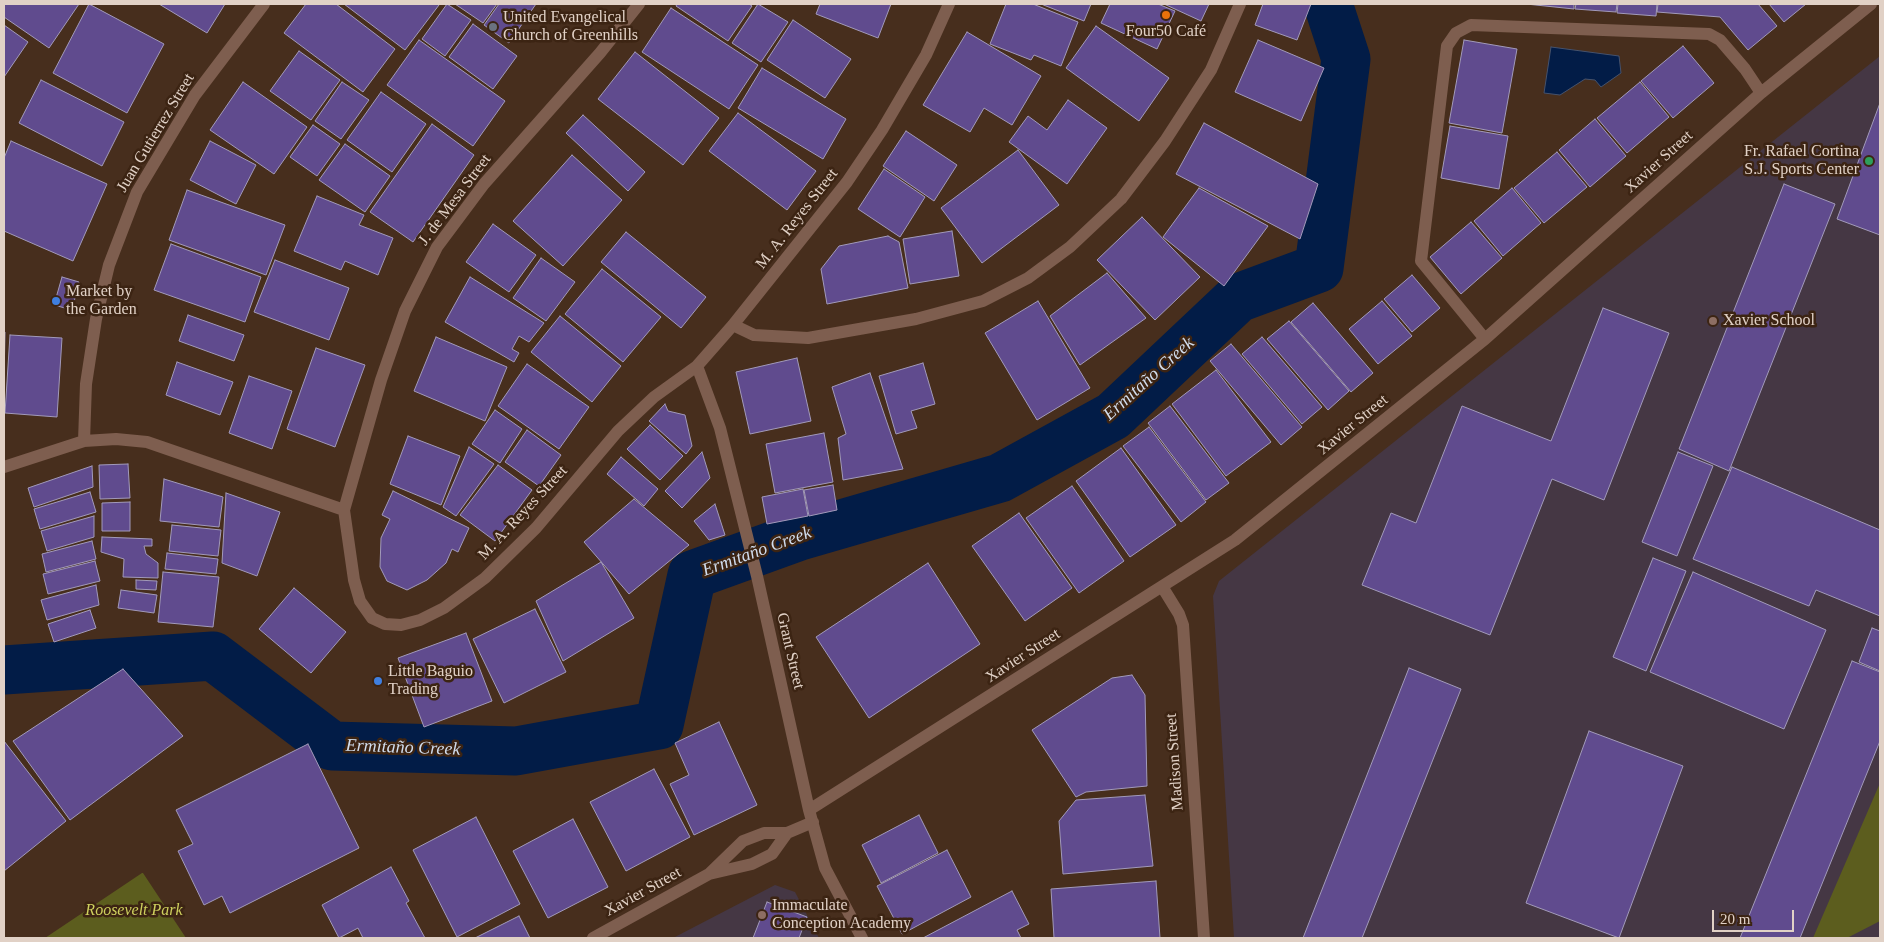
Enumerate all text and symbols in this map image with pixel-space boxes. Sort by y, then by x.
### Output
place label: United Evangelical Church of Greenhills [503,8,638,46]
marker: Four50 Café [1160,9,1172,21]
marker: United Evangelical Church of Greenhills [487,21,499,33]
place label: Four50 Café [1126,22,1206,42]
street label: Juan Gutierrez Street [113,70,199,196]
street label: Xavier Street [1621,126,1697,198]
place label: Fr. Rafael Cortina S.J. Sports Center [1744,142,1859,180]
street label: J. de Mesa Street [414,151,496,249]
marker: Fr. Rafael Cortina S.J. Sports Center [1863,155,1875,167]
street label: M. A. Reyes Street [752,165,842,273]
place label: Market by the Garden [66,282,137,320]
marker: Market by the Garden [50,295,62,307]
place label: Xavier School [1723,311,1815,331]
marker: Xavier School [1707,315,1719,327]
water label: Ermitaño Creek [1099,333,1199,425]
street label: Xavier Street [1314,391,1392,459]
street label: M. A. Reyes Street [474,462,572,564]
water label: Ermitaño Creek [699,522,815,582]
street label: Grant Street [772,611,808,691]
street label: Xavier Street [982,625,1064,687]
place label: Little Baguio Trading [388,662,473,700]
marker: Little Baguio Trading [372,675,384,687]
street label: Madison Street [1162,713,1188,811]
water label: Ermitaño Creek [345,735,461,761]
street label: Xavier Street [601,863,685,921]
place label: Immaculate Conception Academy [772,896,911,934]
scale bar [1714,900,1796,932]
park label: Roosevelt Park [85,901,183,921]
marker: Immaculate Conception Academy [756,909,768,921]
text: 20 m [1720,911,1750,927]

